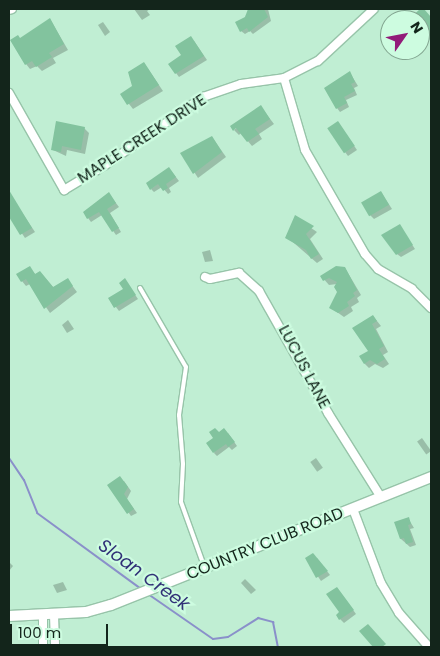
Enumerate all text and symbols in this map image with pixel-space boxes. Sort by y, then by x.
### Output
north arrow [380,10,430,60]
text: N [405,18,428,37]
street label: MAPLE CREEK DRIVE [74,90,210,188]
street label: LUCUS LANE [274,322,334,412]
street label: COUNTRY CLUB ROAD [184,504,346,584]
water label: Sloan Creek [94,535,194,615]
scale bar [12,614,110,646]
text: 100 m [18,622,61,643]

